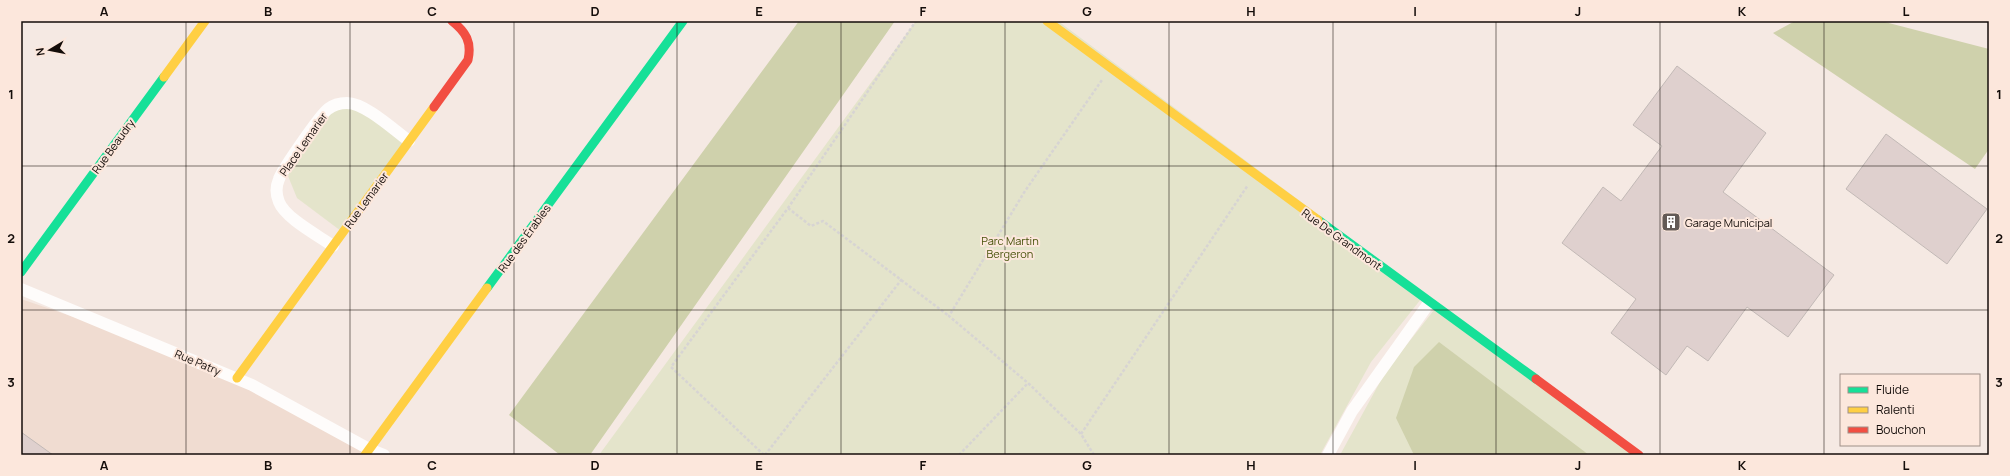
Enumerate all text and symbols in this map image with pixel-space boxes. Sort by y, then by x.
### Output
text: A [100,2,109,20]
text: B [264,2,272,20]
text: C [427,2,437,20]
text: D [590,2,600,20]
text: E [755,2,763,20]
text: F [920,2,927,20]
text: G [1082,2,1092,20]
text: H [1246,2,1256,20]
text: I [1413,2,1417,20]
text: J [1575,2,1581,20]
text: K [1738,2,1747,20]
text: L [1903,2,1910,20]
north arrow [30,30,70,70]
text: N [32,47,48,57]
text: 1 [8,85,14,103]
text: 1 [1996,85,2002,103]
street label: Place Lemarier [276,109,330,179]
street label: Rue Beaudry [88,116,138,176]
street label: Rue Lemarier [340,169,392,231]
street label: Rue des Érables [494,201,554,275]
street label: Rue De Grandmont [1299,205,1385,273]
building icon: Garage Municipal [1660,211,1682,233]
place label: Garage Municipal [1685,215,1772,230]
text: 2 [7,229,15,247]
text: 2 [1995,229,2003,247]
park label: Parc Martin Bergeron [981,233,1039,261]
street label: Rue Patry [173,346,224,378]
text: 3 [7,373,15,391]
text: 3 [1995,373,2003,391]
legend [1840,374,1980,446]
text: Fluide [1876,381,1909,398]
text: Ralenti [1876,401,1915,418]
text: Bouchon [1876,421,1926,438]
text: A [100,456,109,474]
text: B [264,456,272,474]
text: C [427,456,437,474]
text: D [590,456,600,474]
text: E [755,456,763,474]
text: F [920,456,927,474]
text: G [1082,456,1092,474]
text: H [1246,456,1256,474]
text: I [1413,456,1417,474]
text: J [1575,456,1581,474]
text: K [1738,456,1747,474]
text: L [1903,456,1910,474]

